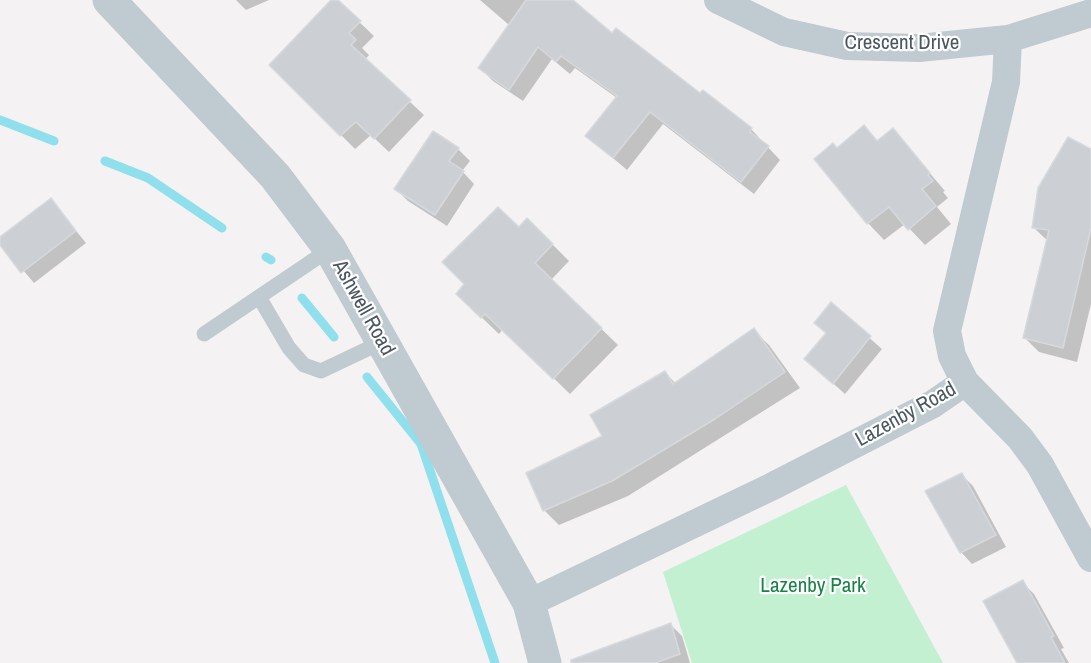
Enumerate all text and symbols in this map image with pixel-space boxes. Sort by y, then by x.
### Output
street label: Crescent Drive [845,30,959,56]
street label: Ashwell Road [326,256,400,360]
street label: Lazenby Road [851,377,961,453]
park label: Lazenby Park [760,573,866,599]

